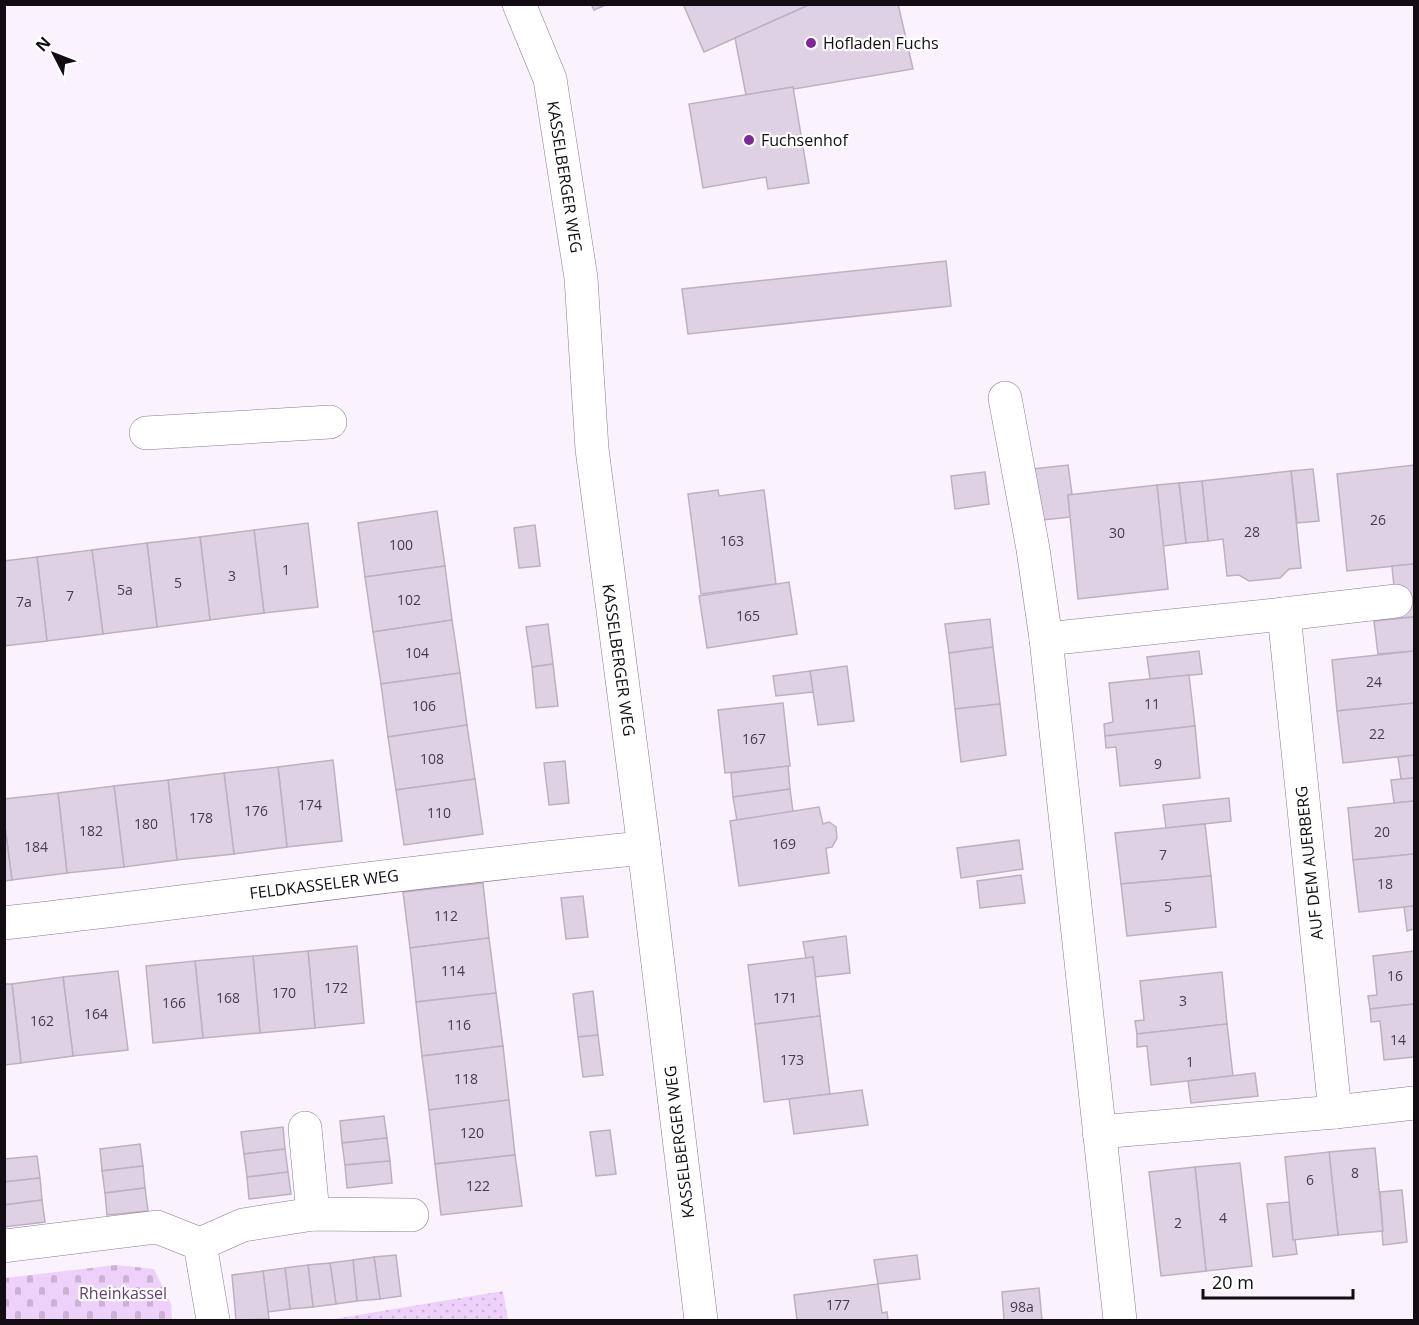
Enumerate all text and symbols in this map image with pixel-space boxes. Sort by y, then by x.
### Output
north arrow [24,24,84,84]
text: N [30,32,55,56]
place label: Hofladen Fuchs [823,32,939,54]
marker: Hofladen Fuchs [804,36,818,50]
street label: KASSELBERGER WEG [542,99,588,255]
place label: Fuchsenhof [761,129,849,151]
marker: Fuchsenhof [742,133,756,147]
house number: 26 [1370,510,1386,529]
house number: 28 [1244,522,1260,541]
house number: 30 [1109,523,1125,542]
house number: 163 [720,531,744,550]
house number: 100 [389,535,413,554]
house number: 1 [282,560,290,579]
house number: 3 [228,566,236,585]
house number: 5 [174,573,182,592]
house number: 5a [117,580,133,599]
street label: KASSELBERGER WEG [597,582,641,738]
house number: 7 [66,586,74,605]
house number: 102 [397,590,421,609]
house number: 7a [16,592,32,611]
house number: 165 [736,606,760,625]
house number: 104 [405,643,429,662]
house number: 24 [1366,672,1382,691]
house number: 11 [1144,694,1160,713]
house number: 106 [412,696,436,715]
house number: 22 [1369,724,1385,743]
house number: 167 [742,729,766,748]
house number: 108 [420,749,444,768]
house number: 9 [1154,754,1162,773]
street label: AUF DEM AUERBERG [1290,785,1328,941]
house number: 174 [298,795,322,814]
house number: 176 [244,801,268,820]
house number: 110 [427,803,451,822]
house number: 178 [189,808,213,827]
house number: 180 [134,814,158,833]
house number: 182 [79,821,103,840]
house number: 20 [1374,822,1390,841]
house number: 169 [772,834,796,853]
house number: 184 [24,837,48,856]
house number: 7 [1159,845,1167,864]
street label: FELDKASSELER WEG [248,864,400,904]
house number: 18 [1377,874,1393,893]
house number: 5 [1164,897,1172,916]
house number: 112 [434,906,458,925]
house number: 114 [441,961,465,980]
house number: 16 [1387,966,1403,985]
house number: 172 [324,978,348,997]
house number: 170 [272,983,296,1002]
house number: 168 [216,988,240,1007]
house number: 171 [773,988,797,1007]
house number: 3 [1179,991,1187,1010]
house number: 166 [162,993,186,1012]
house number: 164 [84,1004,108,1023]
house number: 162 [30,1011,54,1030]
house number: 116 [447,1015,471,1034]
house number: 14 [1390,1030,1406,1049]
house number: 173 [780,1050,804,1069]
house number: 1 [1186,1052,1194,1071]
street label: KASSELBERGER WEG [659,1064,699,1220]
house number: 118 [454,1069,478,1088]
house number: 120 [460,1123,484,1142]
house number: 8 [1351,1163,1359,1182]
house number: 6 [1306,1170,1314,1189]
house number: 122 [466,1176,490,1195]
house number: 4 [1219,1208,1227,1227]
house number: 2 [1174,1213,1182,1232]
scale bar [1203,1262,1353,1300]
text: 20 m [1212,1270,1254,1294]
park label: Rheinkassel [79,1282,167,1304]
house number: 177 [826,1295,850,1314]
house number: 98a [1010,1297,1034,1316]

